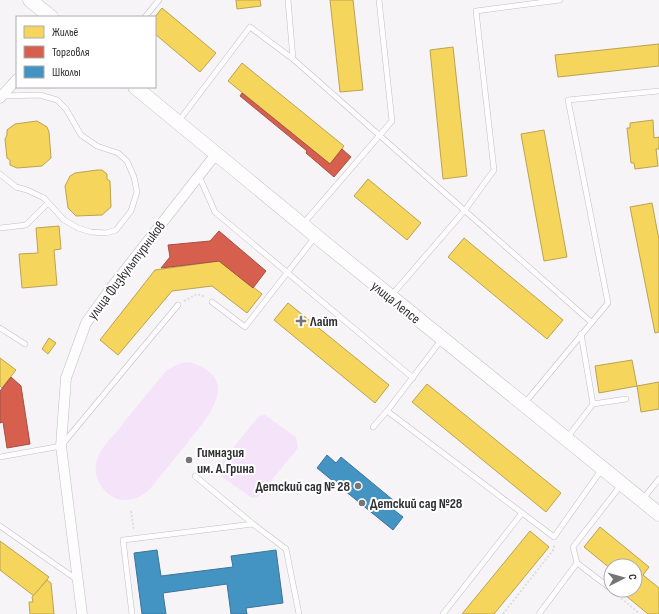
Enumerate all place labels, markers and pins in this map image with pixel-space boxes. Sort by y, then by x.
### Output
place label: Лайт [309,313,338,330]
marker: Лайт [295,315,307,327]
place label: Гимназия им. А.Грина [197,444,255,477]
marker: Гимназия им. А.Грина [184,455,194,465]
place label: Детский сад № 28 [255,478,350,495]
marker: Детский сад № 28 [353,481,363,491]
place label: Детский сад №28 [370,495,463,512]
marker: Детский сад №28 [357,498,367,508]

